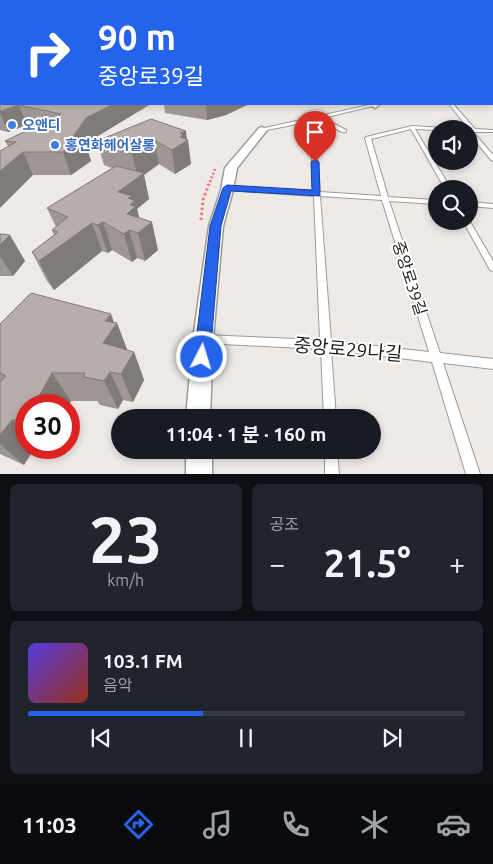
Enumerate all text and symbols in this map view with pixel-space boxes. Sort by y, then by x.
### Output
text: 90 m [98,17,176,57]
icon: right [15,20,80,85]
text: 중앙로39길 [98,63,204,88]
pin [294,111,336,162]
place label: 오앤디 [22,117,61,133]
icon: arrive [301,118,329,146]
marker: 오앤디 [6,119,18,131]
map controls [428,120,478,230]
button: sound [428,120,478,170]
place label: 홍연화헤어살롱 [65,137,155,153]
marker: 홍연화헤어살롱 [49,139,61,151]
button: search [428,180,478,230]
street label: 중앙로39길 [390,239,430,317]
position arrow [175,330,227,382]
street label: 중앙로29나길 [293,333,403,365]
speed limit sign: 30 [15,394,80,459]
text: 11:04 · 1 분 · 160 m [166,423,326,445]
text: 23 [89,502,162,575]
text: 공조 [270,515,299,533]
text: 21.5° [324,542,411,584]
text: − [270,548,285,579]
text: + [449,548,465,579]
text: km/h [107,571,144,589]
text: 103.1 FM [103,650,183,672]
text: 음악 [103,676,132,694]
icon: previous [87,724,115,752]
icon: pause [232,724,260,752]
icon: next [378,724,406,752]
icon: directions [121,807,156,842]
icon: music [200,807,235,842]
icon: phone [278,807,313,842]
icon: climate [357,807,392,842]
icon: car [436,807,471,842]
text: 11:03 [22,812,77,837]

